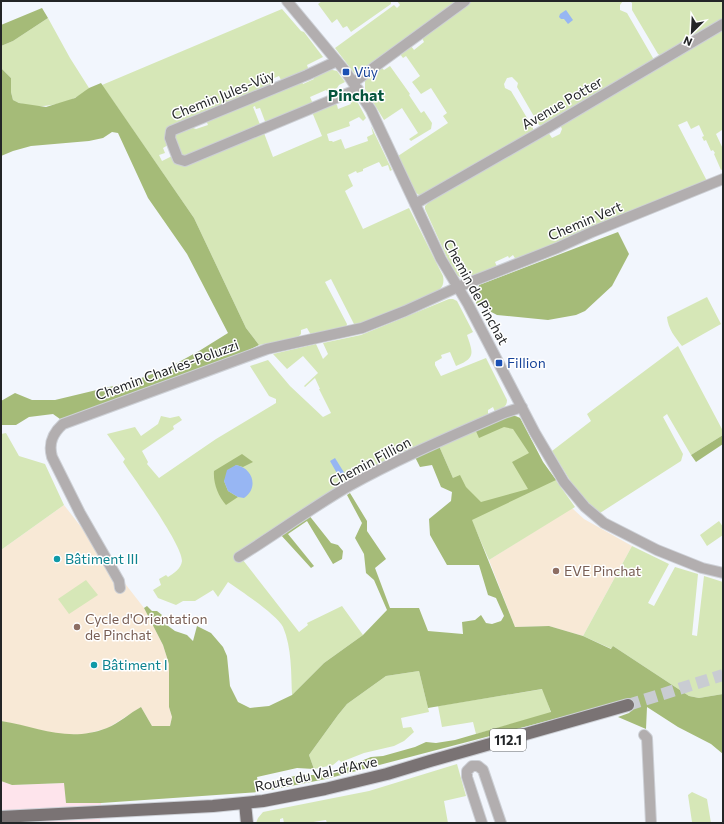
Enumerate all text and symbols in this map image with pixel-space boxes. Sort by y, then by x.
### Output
north arrow [672,12,712,52]
text: N [681,34,694,49]
place label: Vüy [354,63,378,80]
street label: Chemin Jules-Vüy [169,66,277,123]
marker: Vüy [341,67,351,77]
street label: Avenue Potter [518,72,606,133]
district label: Pinchat [328,85,384,104]
street label: Chemin Vert [545,197,625,244]
street label: Chemin de Pinchat [440,236,513,348]
street label: Chemin Charles-Poluzzi [93,336,241,403]
place label: Fillion [507,354,546,371]
marker: Fillion [494,358,504,368]
street label: Chemin Fillion [326,433,414,490]
place label: Bâtiment III [65,550,138,567]
marker: Bâtiment III [52,554,62,564]
place label: EVE Pinchat [564,562,642,579]
marker: EVE Pinchat [551,566,561,576]
place label: Cycle d'Orientation de Pinchat [85,610,208,643]
marker: Cycle d'Orientation de Pinchat [72,622,82,632]
place label: Bâtiment I [102,656,168,673]
marker: Bâtiment I [89,660,99,670]
road number: 112.1 [490,729,526,751]
street label: Route du Val-d'Arve [253,752,379,795]

